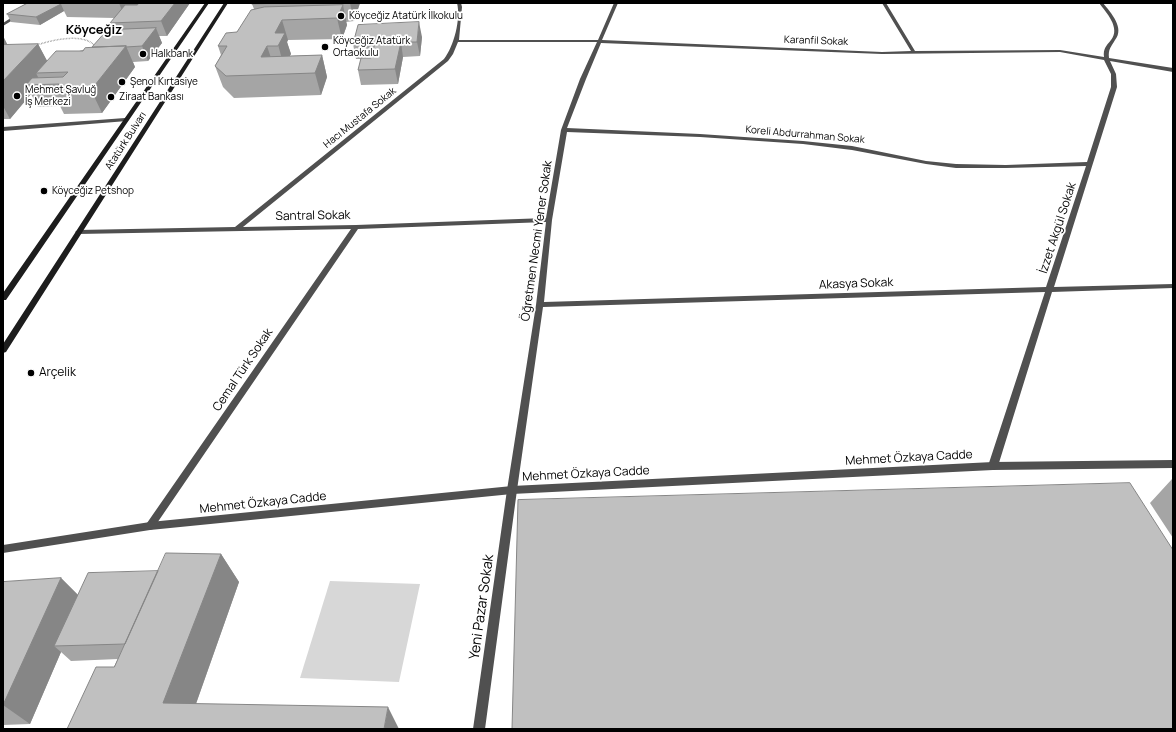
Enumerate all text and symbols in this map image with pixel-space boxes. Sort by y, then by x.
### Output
place label: Köyceğiz Atatürk İlkokulu [349,10,463,22]
marker: Köyceğiz Atatürk İlkokulu [336,11,346,21]
district label: Köyceğiz [66,22,122,38]
street label: Karanfil Sokak [784,34,848,48]
place label: Köyceğiz Atatürk Ortaokulu [333,35,410,58]
marker: Köyceğiz Atatürk Ortaokulu [320,42,330,52]
place label: Halkbank [151,48,193,60]
marker: Halkbank [138,49,148,59]
place label: Şenol Kırtasiye [130,76,198,88]
marker: Şenol Kırtasiye [117,77,127,87]
place label: Mehmet Şavluğ İş Merkezi [25,84,96,108]
street label: Hacı Mustafa Sokak [321,85,399,151]
marker: Mehmet Şavluğ İş Merkezi [12,91,22,101]
place label: Ziraat Bankası [119,91,184,103]
marker: Ziraat Bankası [106,92,116,102]
street label: Atatürk Bulvarı [103,110,149,172]
street label: Koreli Abdurrahman Sokak [745,124,865,146]
street label: Öğretmen Necmi Yener Sokak [519,160,555,322]
street label: İzzet Akgül Sokak [1036,180,1080,276]
place label: Köyceğiz Petshop [52,185,134,197]
marker: Köyceğiz Petshop [39,186,49,196]
street label: Santral Sokak [275,208,351,224]
street label: Akasya Sokak [819,276,893,292]
street label: Cemal Türk Sokak [210,326,276,414]
place label: Arçelik [39,366,76,380]
marker: Arçelik [26,368,36,378]
street label: Mehmet Özkaya Cadde [845,447,973,469]
street label: Mehmet Özkaya Cadde [522,463,650,485]
street label: Mehmet Özkaya Cadde [199,489,327,517]
street label: Yeni Pazar Sokak [466,553,498,661]

